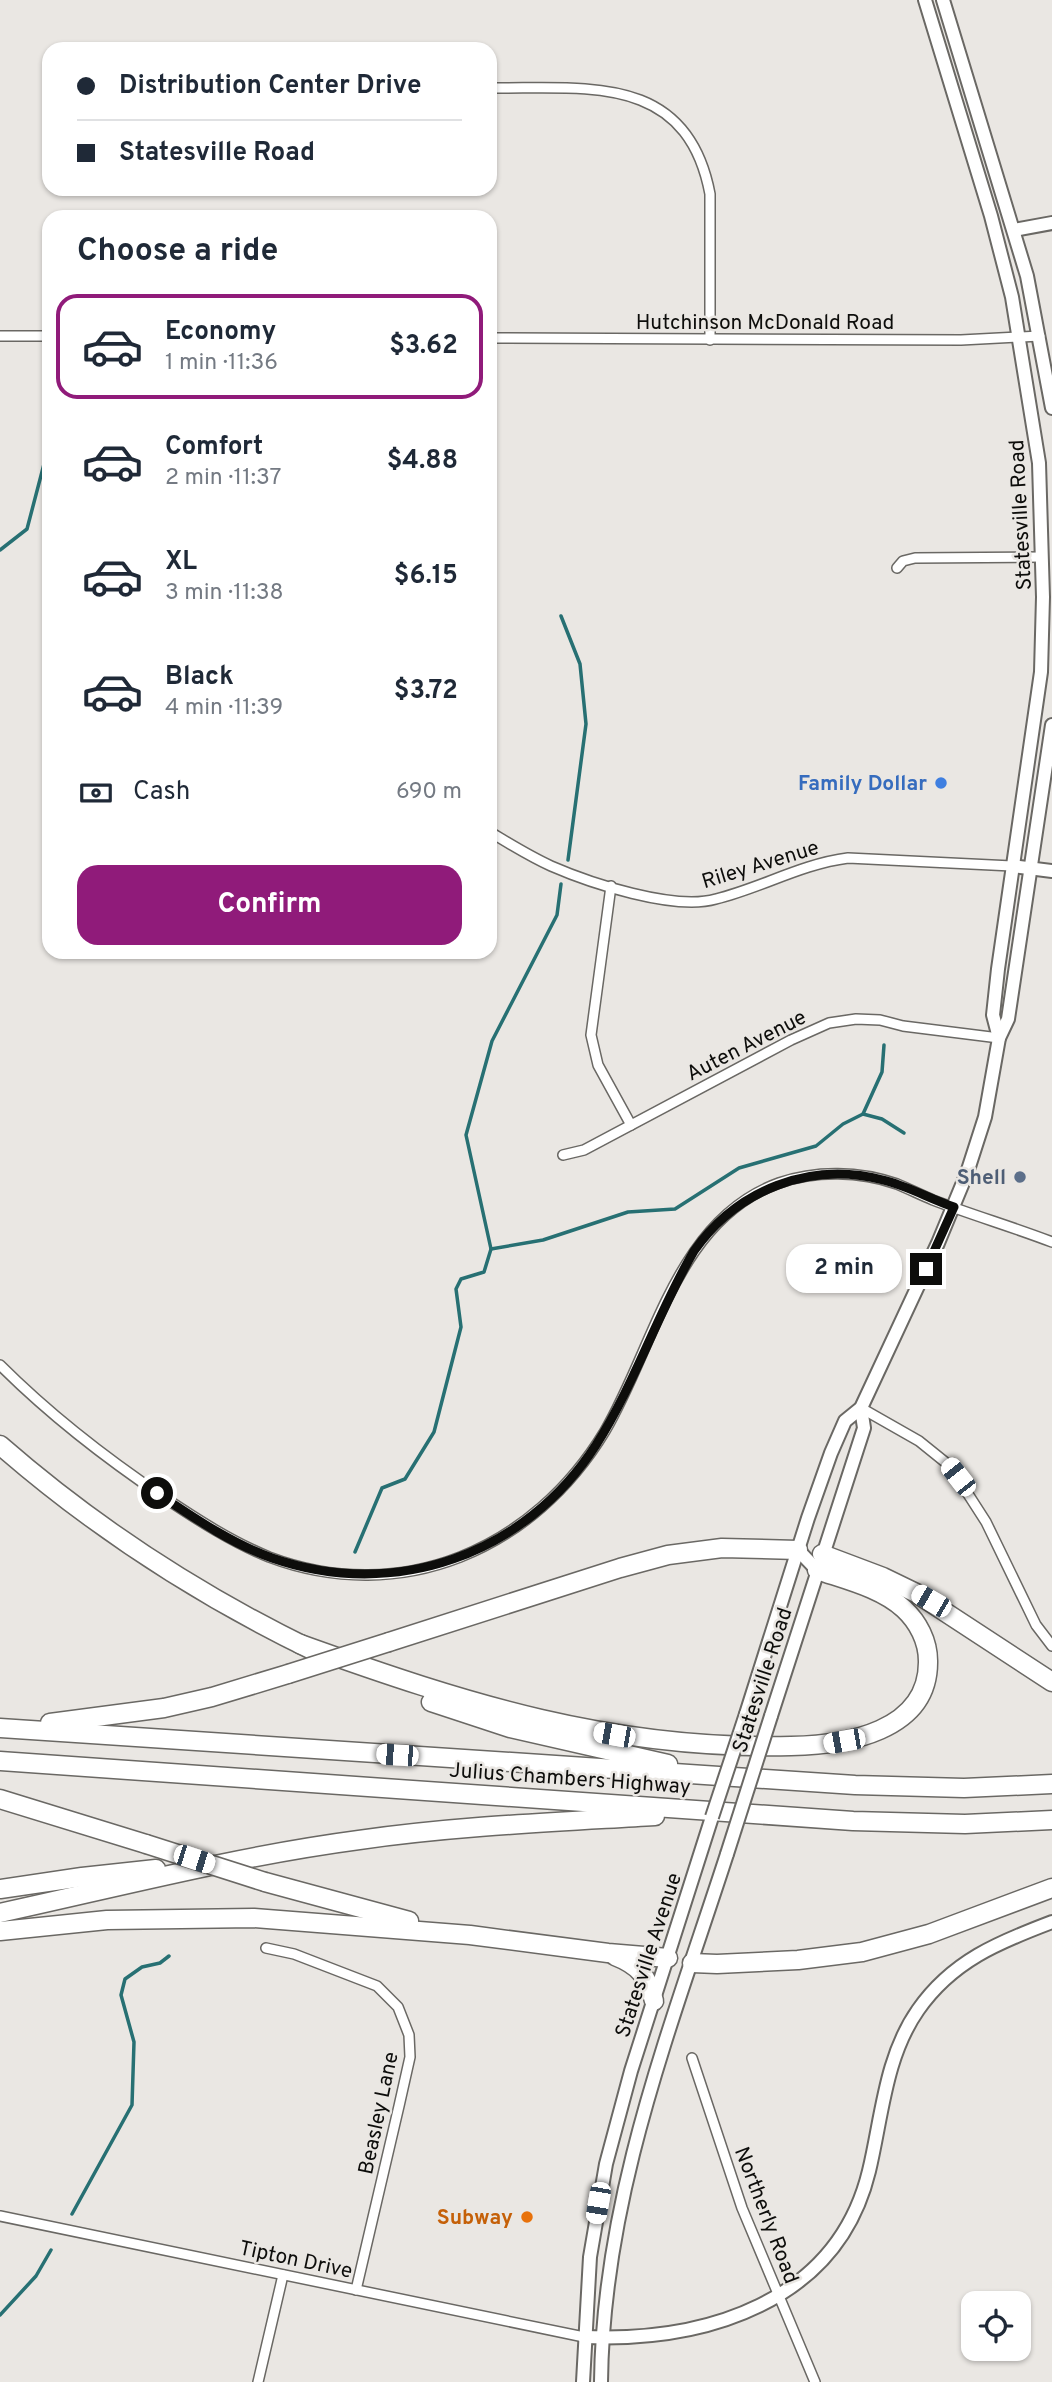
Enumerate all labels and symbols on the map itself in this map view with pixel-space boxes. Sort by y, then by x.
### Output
street label: Hutchinson McDonald Road [636,310,894,337]
street label: Statesville Road [1004,439,1039,591]
place label: Family Dollar [798,771,927,798]
marker: Family Dollar [933,775,949,791]
street label: Riley Avenue [699,835,822,896]
street label: Auten Avenue [682,1004,811,1088]
place label: Shell [957,1165,1006,1192]
marker: Shell [1012,1169,1028,1185]
callout: 2 min [786,1244,902,1294]
route end [910,1253,942,1285]
car [937,1454,980,1500]
route start [141,1477,173,1509]
car [908,1581,955,1621]
street label: Statesville Road [727,1604,800,1756]
car [592,1721,637,1749]
car [822,1727,867,1755]
car [376,1743,419,1767]
street label: Julius Chambers Highway [448,1758,692,1801]
car [171,1843,218,1875]
street label: Statesville Avenue [610,1870,689,2041]
street label: Beasley Lane [353,2049,406,2177]
street label: Northerly Road [727,2143,804,2288]
car [585,2180,612,2226]
place label: Subway [437,2205,513,2232]
marker: Subway [519,2209,535,2225]
street label: Tipton Drive [237,2235,355,2286]

